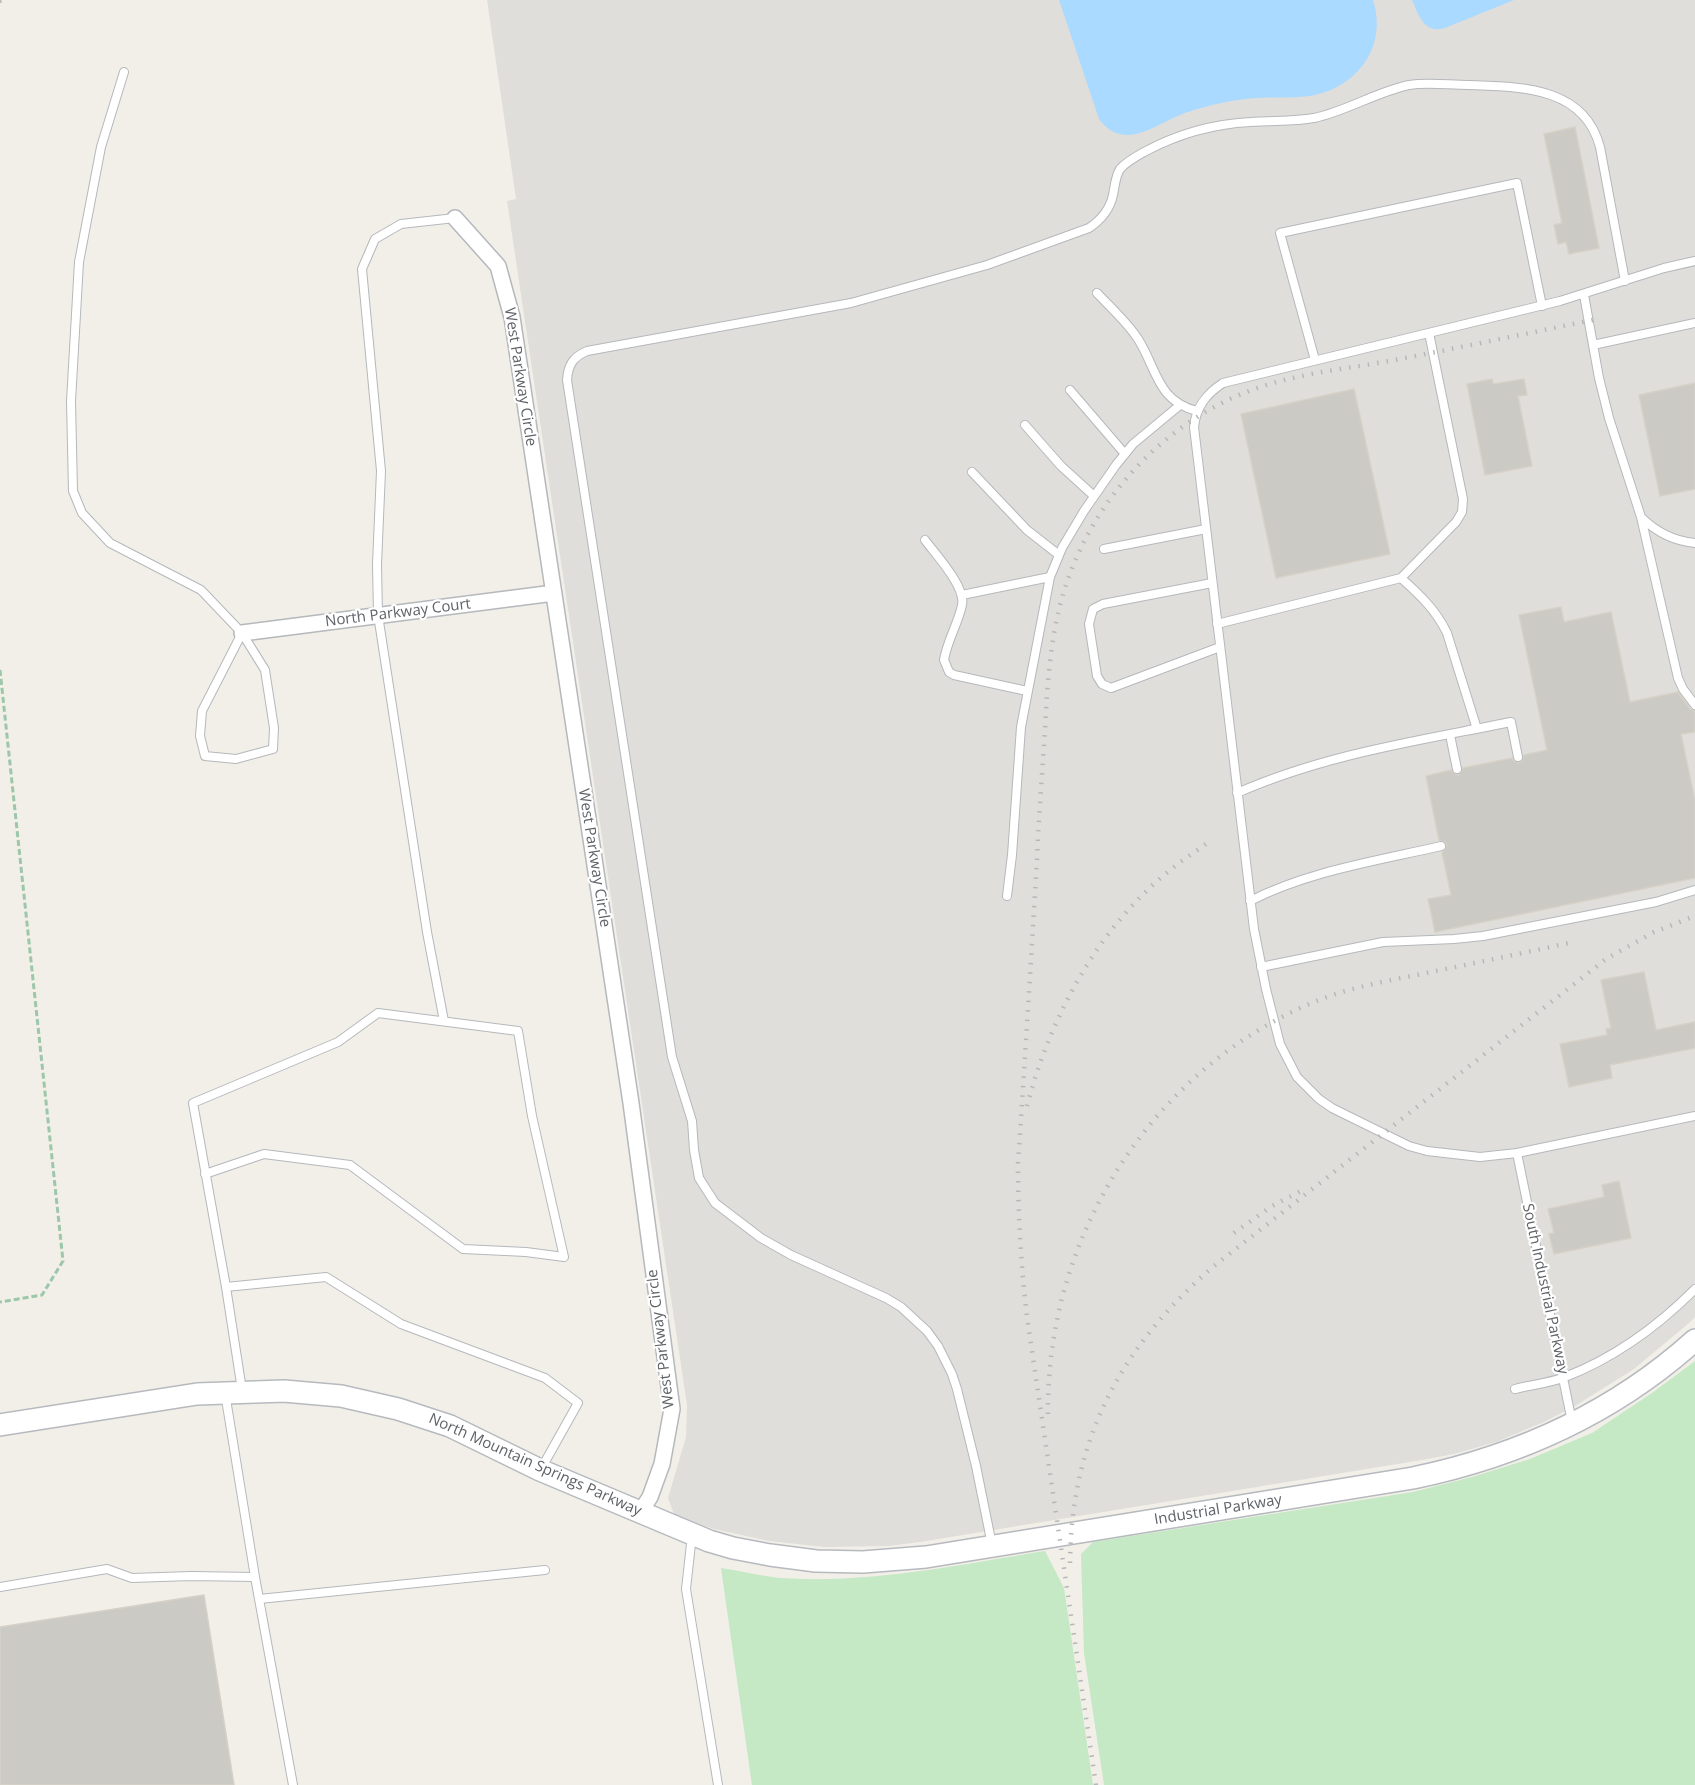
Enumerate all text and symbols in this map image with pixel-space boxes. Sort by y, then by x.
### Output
street label: West Parkway Circle [500,306,540,448]
street label: North Parkway Court [324,595,472,631]
street label: West Parkway Circle [574,787,614,929]
street label: South Industrial Parkway [1518,1202,1572,1376]
street label: West Parkway Circle [644,1268,678,1410]
street label: North Mountain Springs Parkway [426,1410,644,1520]
street label: Industrial Parkway [1153,1491,1283,1529]

